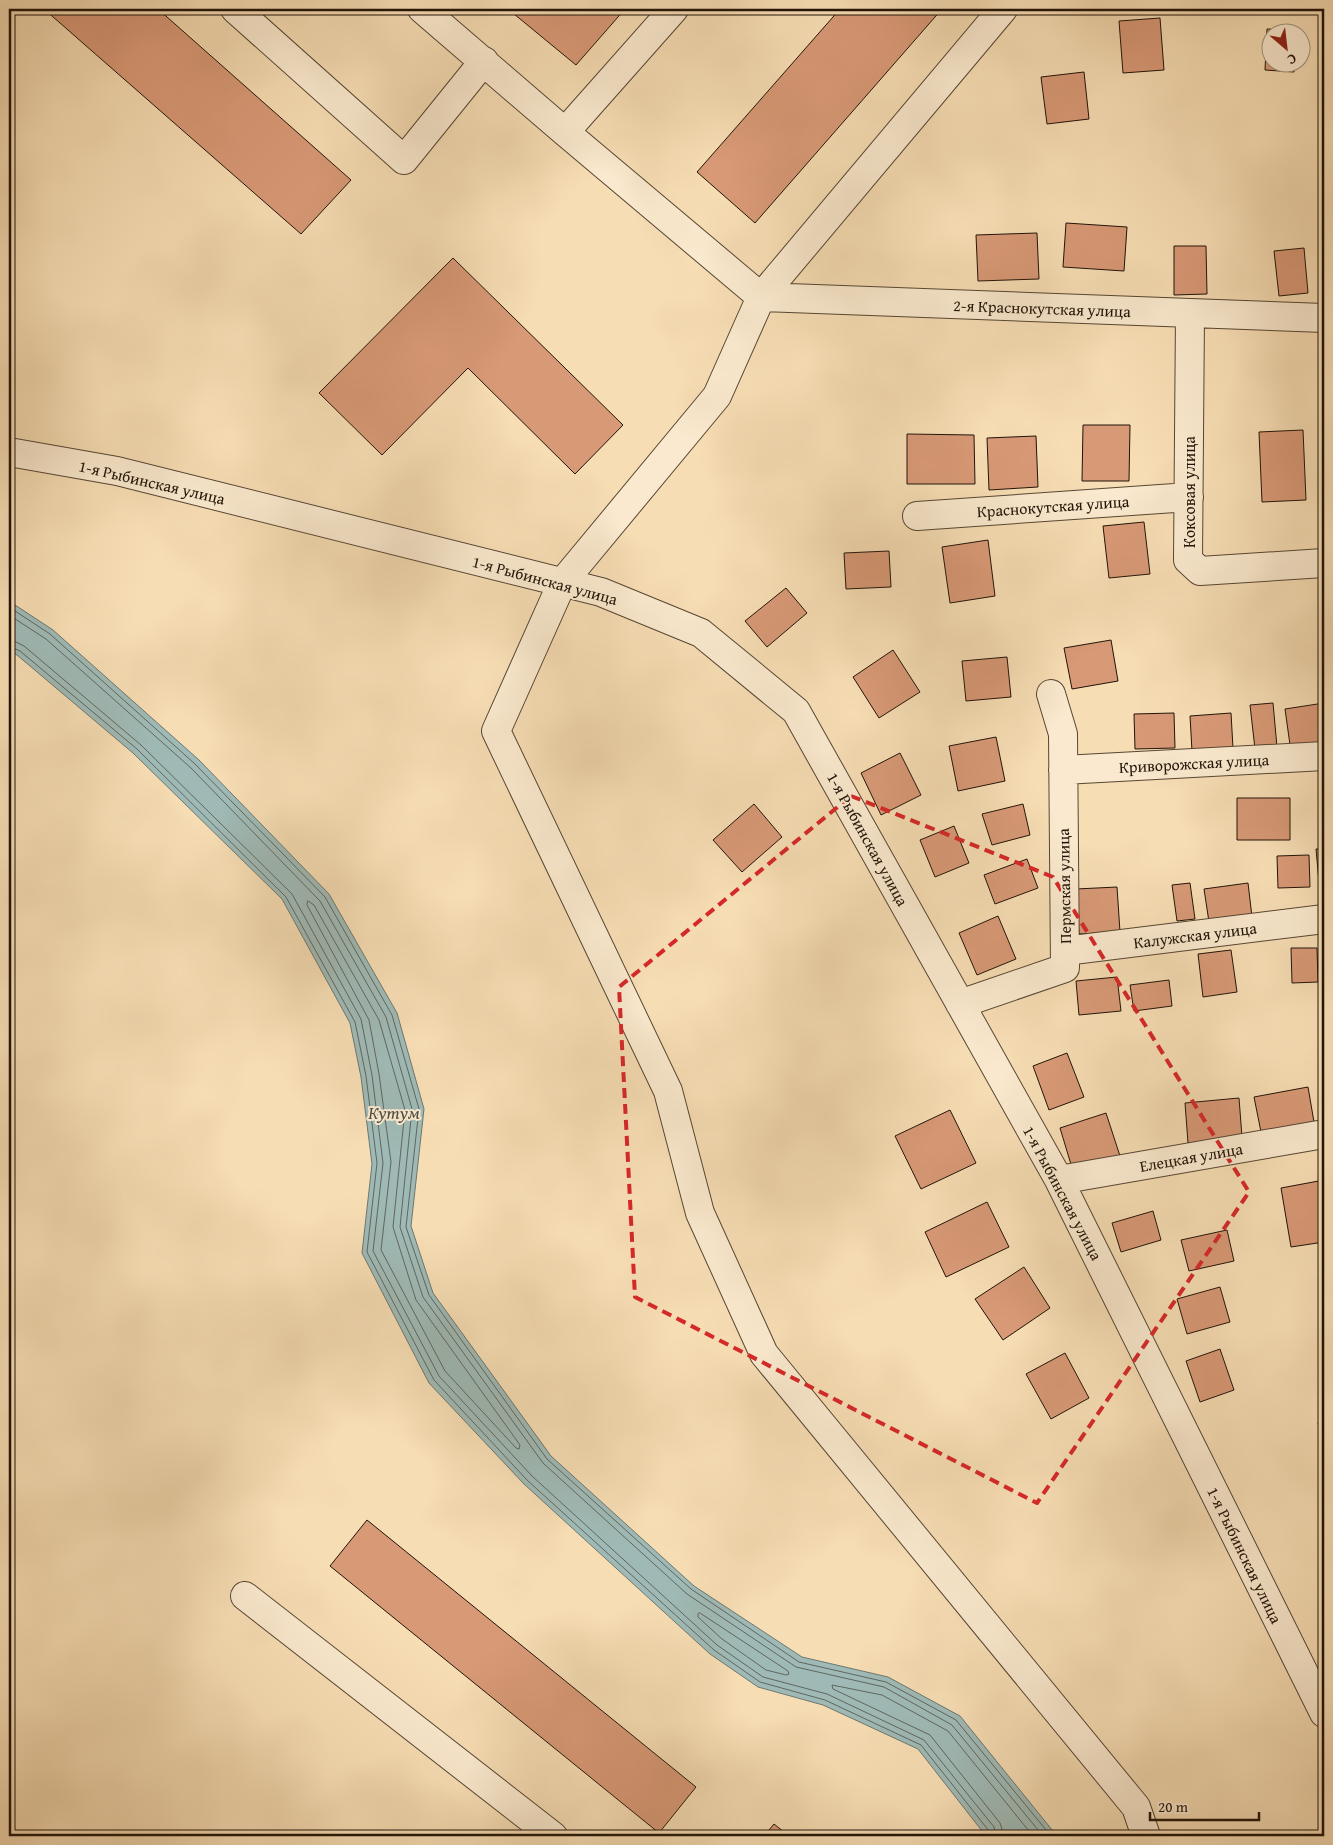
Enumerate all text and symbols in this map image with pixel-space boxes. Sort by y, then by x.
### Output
north arrow [1260,22,1310,72]
text: С [1284,49,1300,70]
street label: 2-я Краснокутская улица [953,293,1132,323]
street label: Коксовая улица [1177,436,1201,548]
street label: 1-я Рыбинская улица [76,453,228,511]
street label: Краснокутская улица [976,489,1130,523]
street label: 1-я Рыбинская улица [470,549,621,611]
street label: Криворожская улица [1118,747,1270,779]
street label: 1-я Рыбинская улица [821,768,915,911]
street label: Пермская улица [1051,828,1077,944]
street label: Калужская улица [1132,915,1258,954]
water label: Кутум [368,1099,420,1126]
street label: 1-я Рыбинская улица [1017,1121,1109,1265]
street label: Елецкая улица [1138,1136,1245,1178]
street label: 1-я Рыбинская улица [1201,1483,1289,1628]
scale bar [1150,1790,1259,1822]
text: 20 m [1158,1796,1189,1817]

